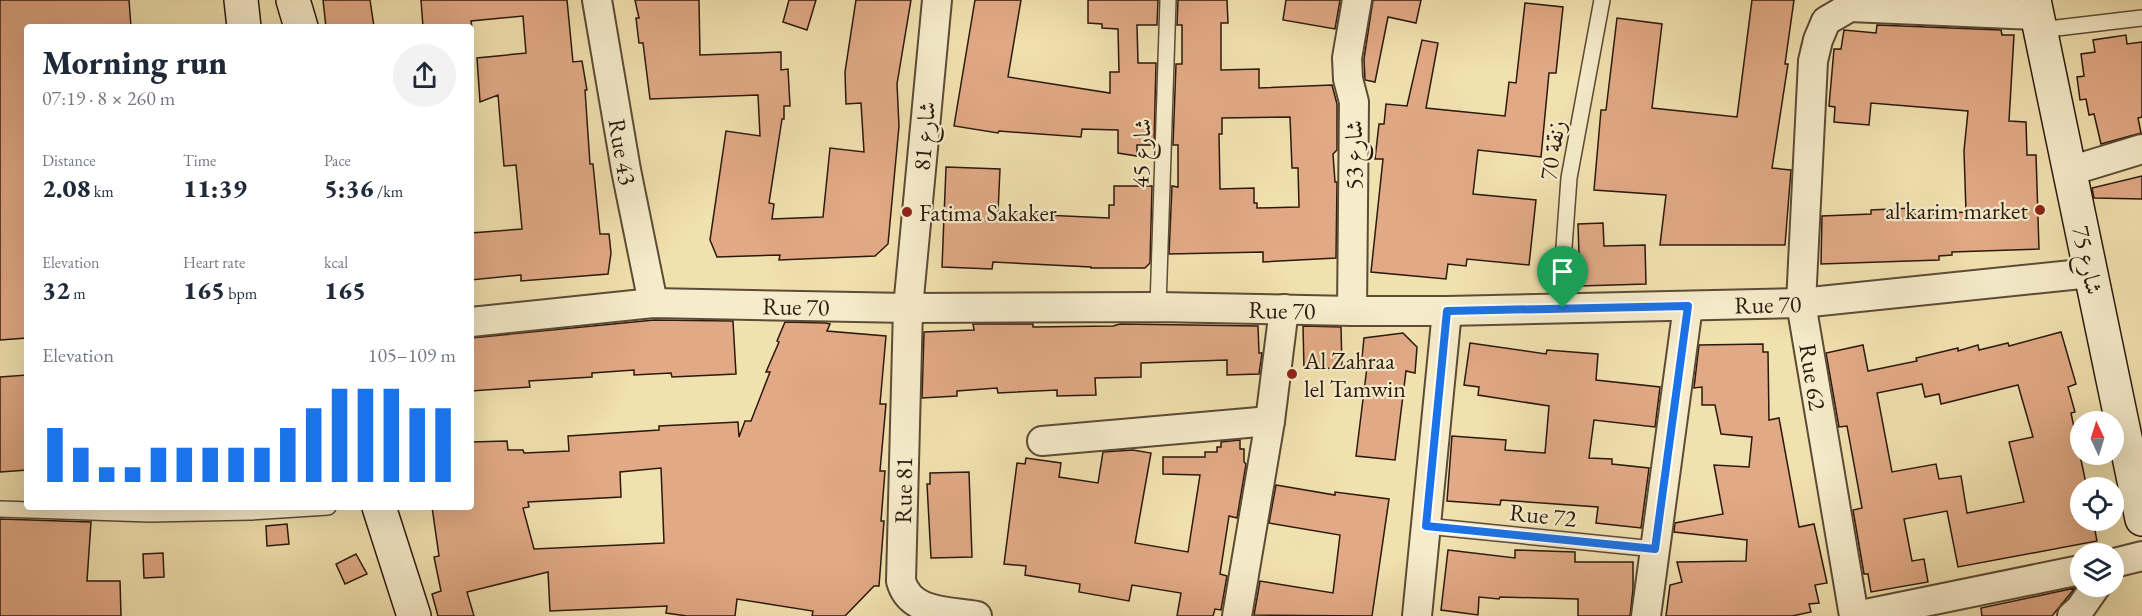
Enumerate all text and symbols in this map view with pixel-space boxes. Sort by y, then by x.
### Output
text: Morning run [42,41,227,84]
button: share [393,44,456,107]
text: 07:19 · 8 × 260 m [42,85,175,111]
street label: شارع 81 [906,100,947,172]
street label: Rue 43 [602,116,644,188]
street label: شارع 45 [1124,118,1163,188]
street label: زنقة 70 [1532,118,1572,182]
street label: شارع 53 [1338,120,1374,190]
text: Distance [42,150,95,171]
text: Time [183,150,216,171]
text: Pace [324,150,351,171]
text: 2.08 [42,171,91,205]
text: 11:39 [183,171,247,205]
text: 5:36 [324,171,374,205]
text: km [91,181,114,202]
text: /km [374,181,403,202]
place label: al karim market [1885,195,2028,226]
place label: Fatima Sakaker [919,197,1057,228]
marker: al karim market [2033,203,2047,217]
marker: Fatima Sakaker [900,205,914,219]
street label: شارع 75 [2061,223,2110,298]
pin [1537,246,1588,308]
text: Elevation [42,252,100,273]
text: Heart rate [183,252,245,273]
text: kcal [324,252,348,273]
icon: arrive [1546,255,1579,288]
text: 32 [42,273,70,307]
text: 165 [183,273,225,307]
text: 165 [324,273,366,307]
text: m [70,283,86,304]
text: bpm [225,283,257,304]
street label: Rue 70 [1734,287,1802,320]
street label: Rue 70 [762,290,830,322]
street label: Rue 70 [1248,293,1316,326]
text: Elevation [42,342,114,368]
text: 105–109 m [368,342,456,368]
street label: Rue 62 [1792,342,1834,413]
place label: Al Zahraa lel Tamwin [1303,345,1406,404]
marker: Al Zahraa lel Tamwin [1285,367,1299,381]
north arrow [2070,411,2124,465]
map controls [2070,411,2124,597]
street label: Rue 81 [887,456,919,524]
button: locate [2070,477,2124,531]
street label: Rue 72 [1508,496,1578,534]
button: layers [2070,543,2124,597]

